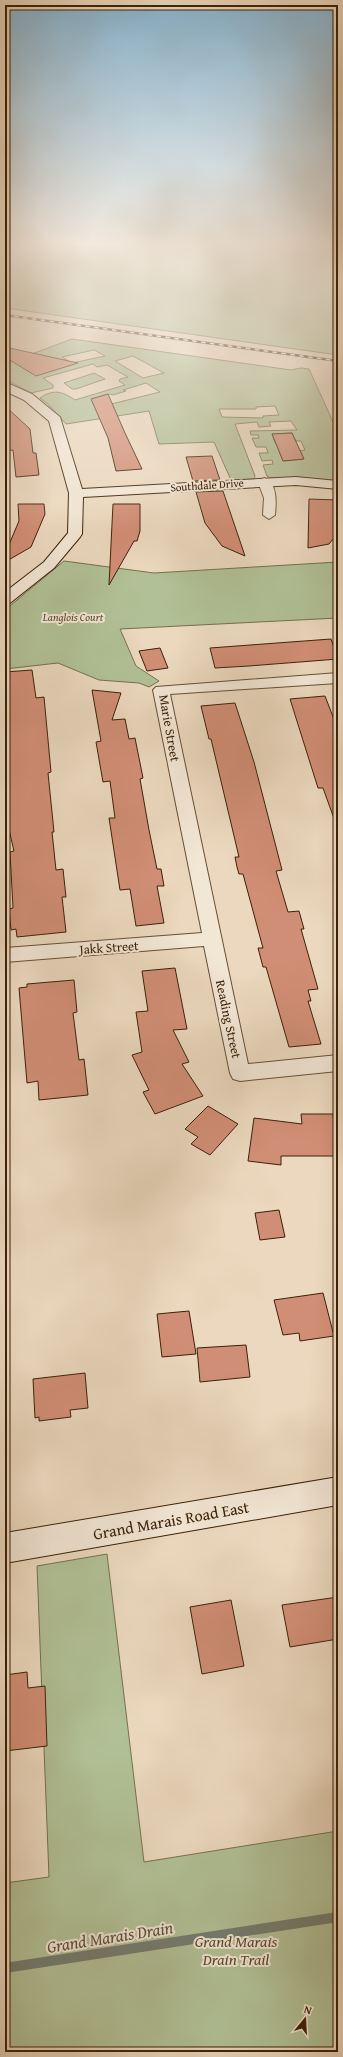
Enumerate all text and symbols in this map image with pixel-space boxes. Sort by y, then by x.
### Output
street label: Southdale Drive [170,474,244,496]
park label: Langlois Court [42,609,104,625]
street label: Marie Street [154,693,185,763]
street label: Jakk Street [77,936,140,959]
street label: Reading Street [211,978,246,1061]
street label: Grand Marais Road East [91,1494,251,1546]
water label: Grand Marais Drain [45,1914,175,1959]
park label: Grand Marais Drain Trail [195,1929,278,1971]
north arrow [285,1999,325,2039]
text: N [302,2001,315,2018]

